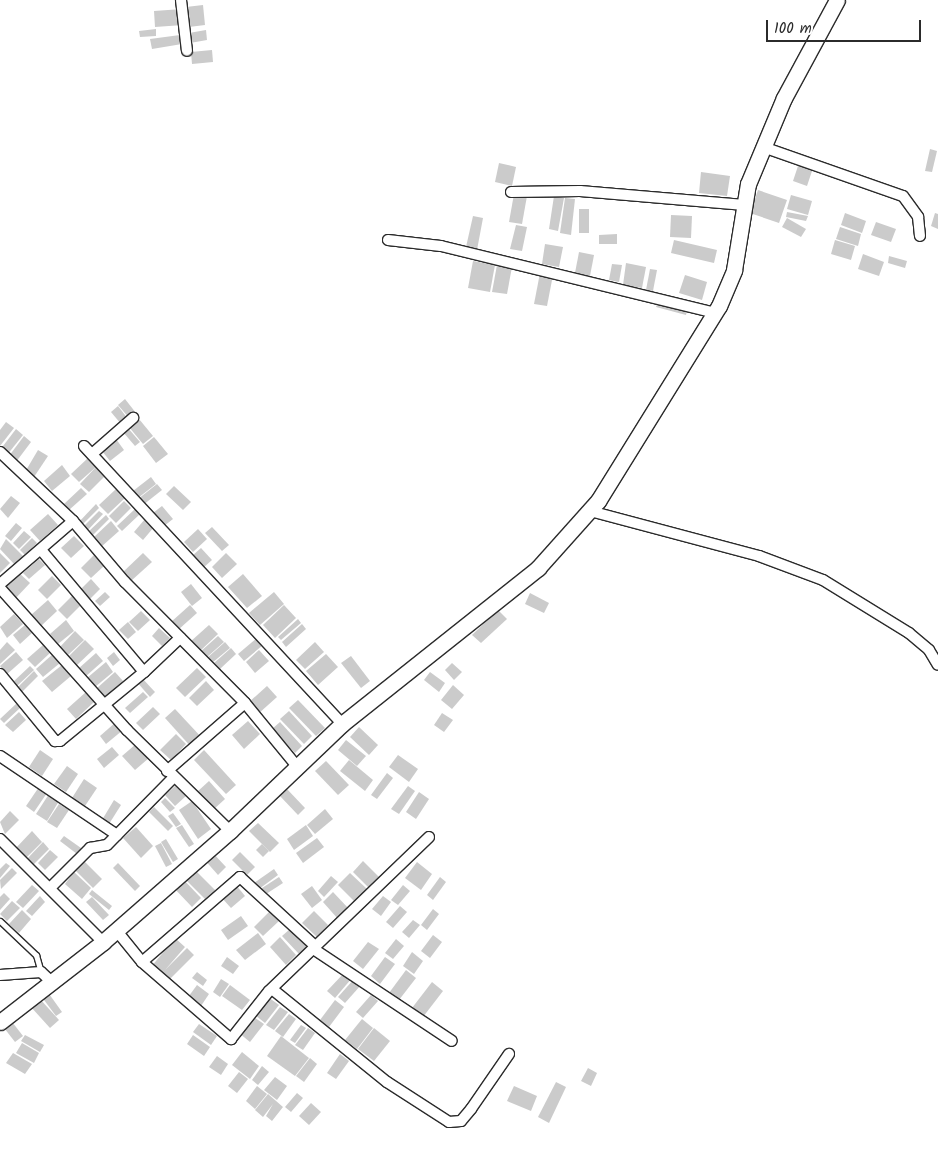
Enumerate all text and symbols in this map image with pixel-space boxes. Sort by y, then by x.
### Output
scale bar [768,10,923,42]
text: 100 m [774,17,812,41]

